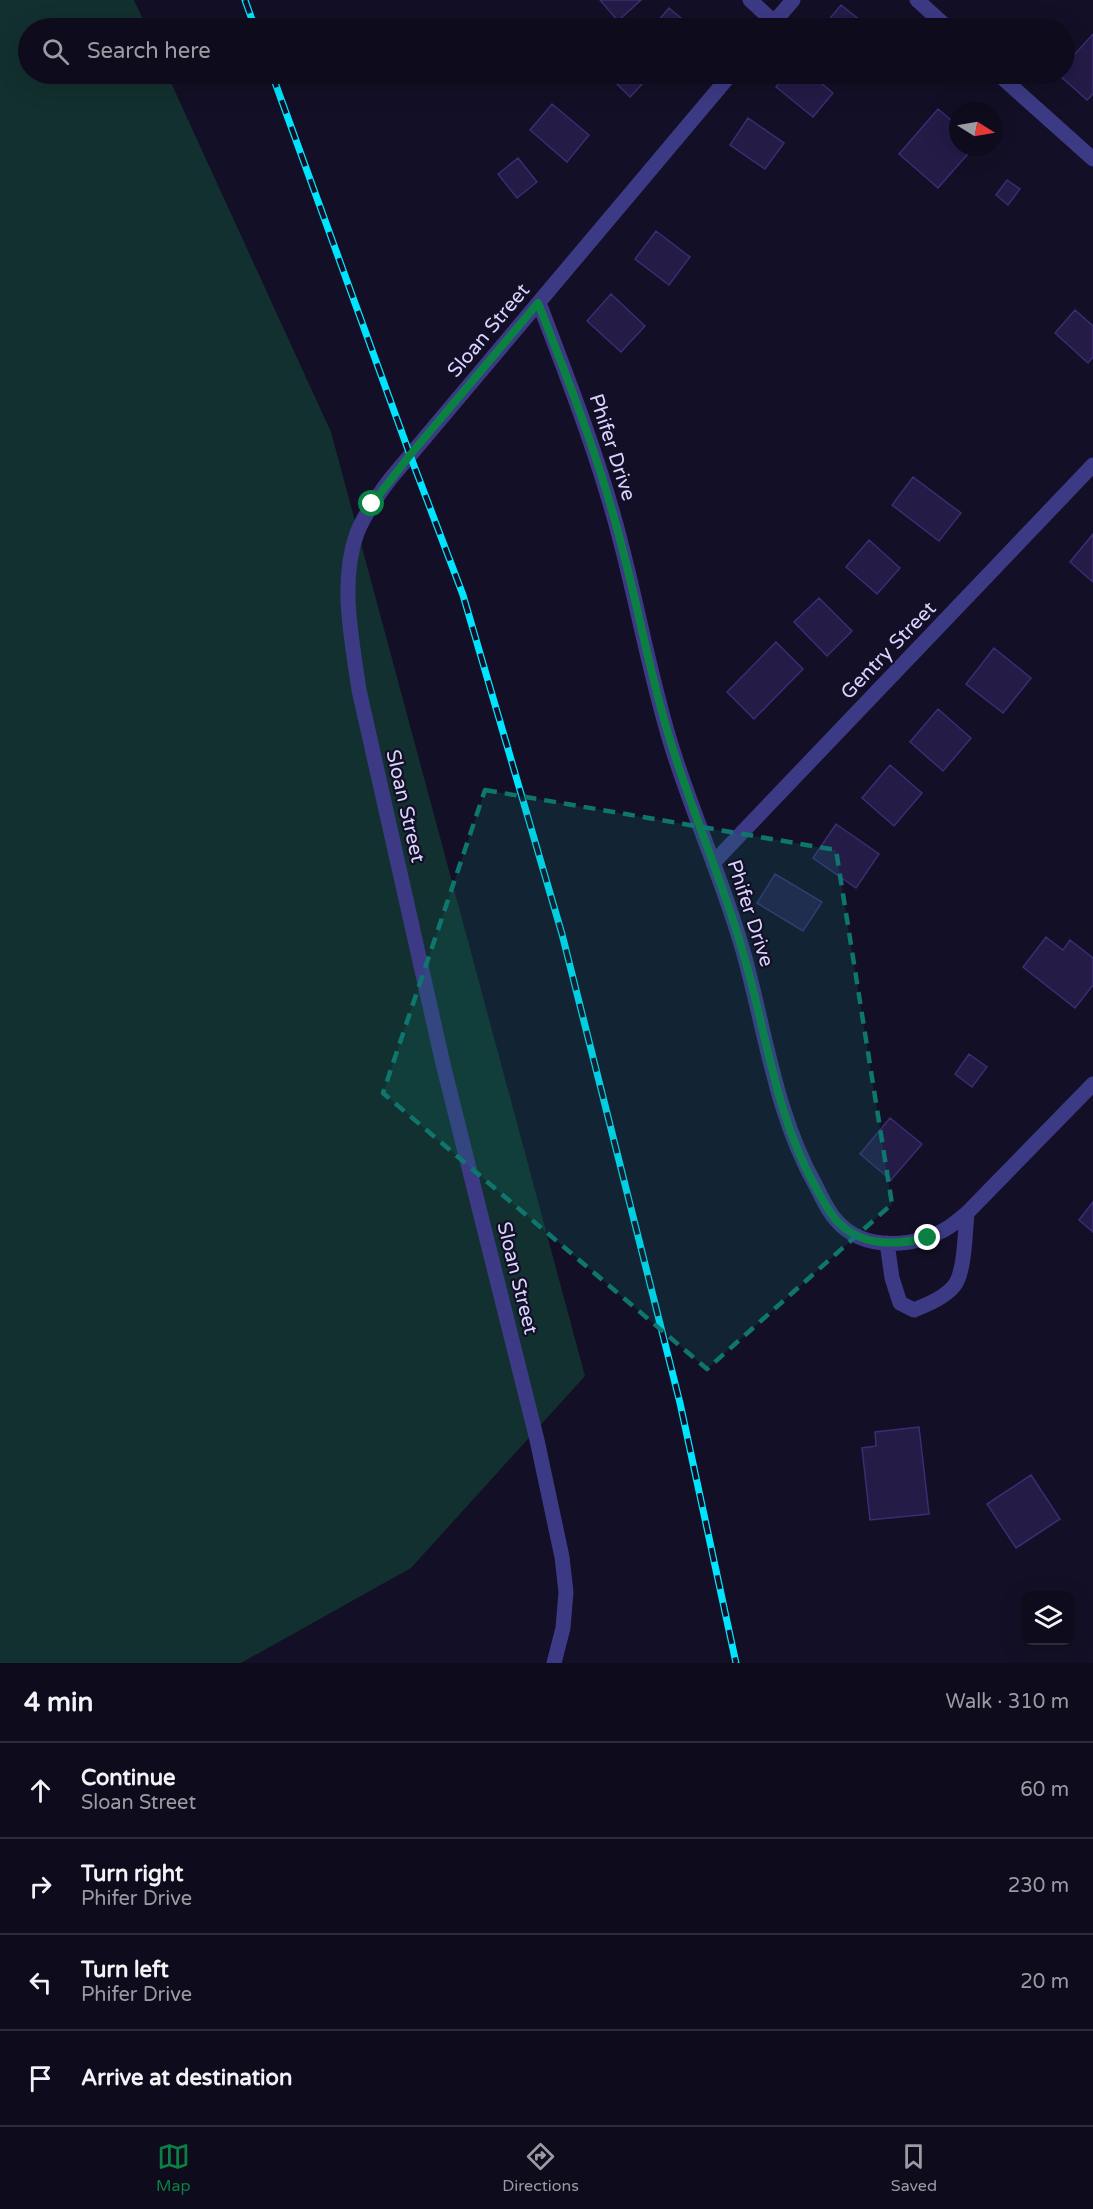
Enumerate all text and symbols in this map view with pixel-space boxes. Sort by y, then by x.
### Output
search box [18,18,1075,84]
icon: search [39,35,72,68]
text: Search here [87,38,211,64]
north arrow [949,102,1003,156]
street label: Sloan Street [443,279,535,382]
street label: Phifer Drive [583,391,641,504]
route start [358,490,384,516]
street label: Gentry Street [836,596,942,705]
street label: Sloan Street [380,747,430,865]
street label: Phifer Drive [721,857,779,970]
street label: Sloan Street [491,1220,543,1337]
route end [914,1224,940,1250]
map controls [1021,1591,1075,1645]
button: layers [1021,1591,1075,1645]
text: 4 min [24,1687,93,1718]
text: Walk · 310 m [946,1690,1069,1714]
text: Continue [81,1765,176,1791]
icon: ahead [24,1774,57,1807]
text: 60 m [1020,1778,1069,1802]
text: Sloan Street [81,1791,196,1815]
text: Turn right [81,1861,183,1887]
icon: right [24,1870,57,1903]
text: 230 m [1008,1874,1069,1898]
text: Phifer Drive [81,1887,192,1911]
text: Turn left [81,1957,169,1983]
icon: left [24,1966,57,1999]
text: 20 m [1020,1970,1069,1994]
text: Phifer Drive [81,1983,192,2007]
icon: arrive [24,2062,57,2095]
text: Arrive at destination [81,2065,292,2091]
tab: Map [156,2140,190,2196]
tab: Directions [502,2140,579,2196]
tab: Saved [891,2140,937,2196]

